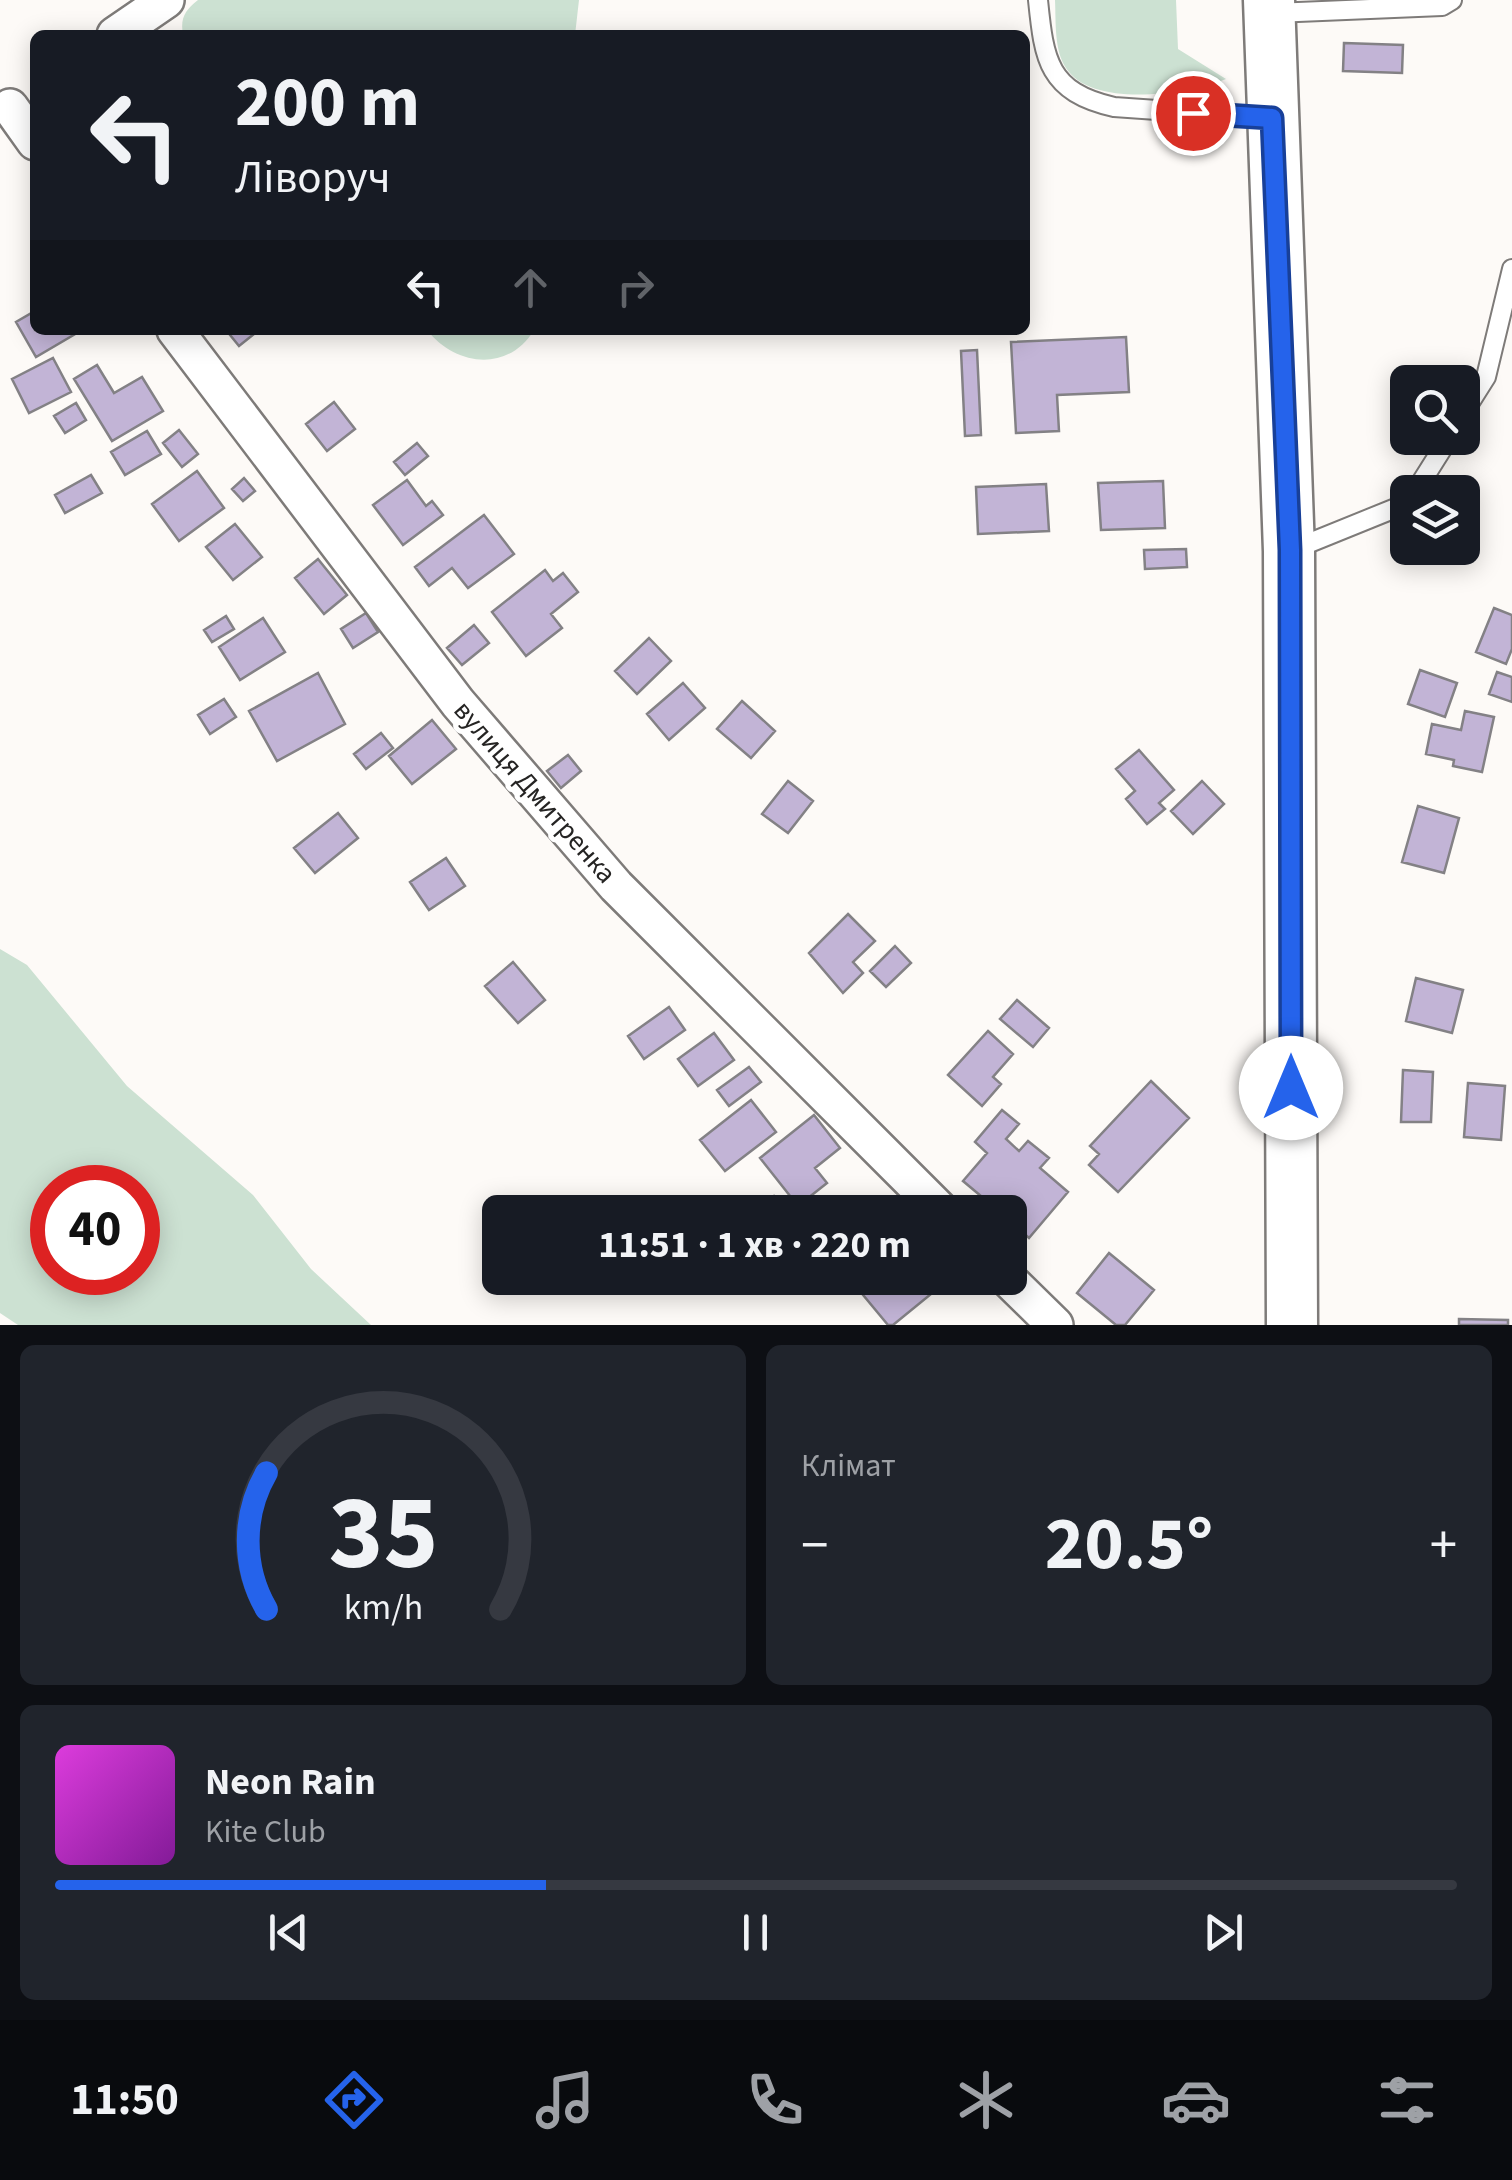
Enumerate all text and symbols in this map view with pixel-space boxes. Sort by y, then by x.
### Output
text: 200 m [235,53,420,153]
icon: left [70,70,200,200]
pin [1151,71,1236,156]
icon: arrive [1166,86,1221,141]
text: Ліворуч [235,146,391,210]
icon: left [398,260,453,315]
icon: ahead [503,260,558,315]
icon: right [608,260,663,315]
map controls [1390,365,1480,565]
button: search [1390,365,1480,455]
button: layers [1390,475,1480,565]
street label: вулиця Дмитренка [444,692,626,892]
position arrow [1239,1036,1343,1140]
speed limit sign: 40 [30,1165,160,1295]
text: 11:51 · 1 хв · 220 m [598,1218,911,1272]
text: Клімат [801,1443,896,1489]
text: 35 [328,1461,438,1609]
text: 20.5° [1045,1491,1213,1598]
text: − [801,1507,828,1585]
text: + [1430,1507,1457,1585]
text: km/h [343,1582,423,1633]
text: Neon Rain [205,1755,376,1809]
text: Kite Club [205,1809,326,1855]
icon: previous [261,1905,316,1960]
icon: pause [728,1905,783,1960]
icon: next [1196,1905,1251,1960]
icon: directions [319,2065,389,2135]
icon: music [530,2065,600,2135]
icon: phone [740,2065,810,2135]
icon: climate [951,2065,1021,2135]
icon: car [1161,2065,1231,2135]
icon: filters [1372,2065,1442,2135]
text: 11:50 [70,2068,179,2132]

